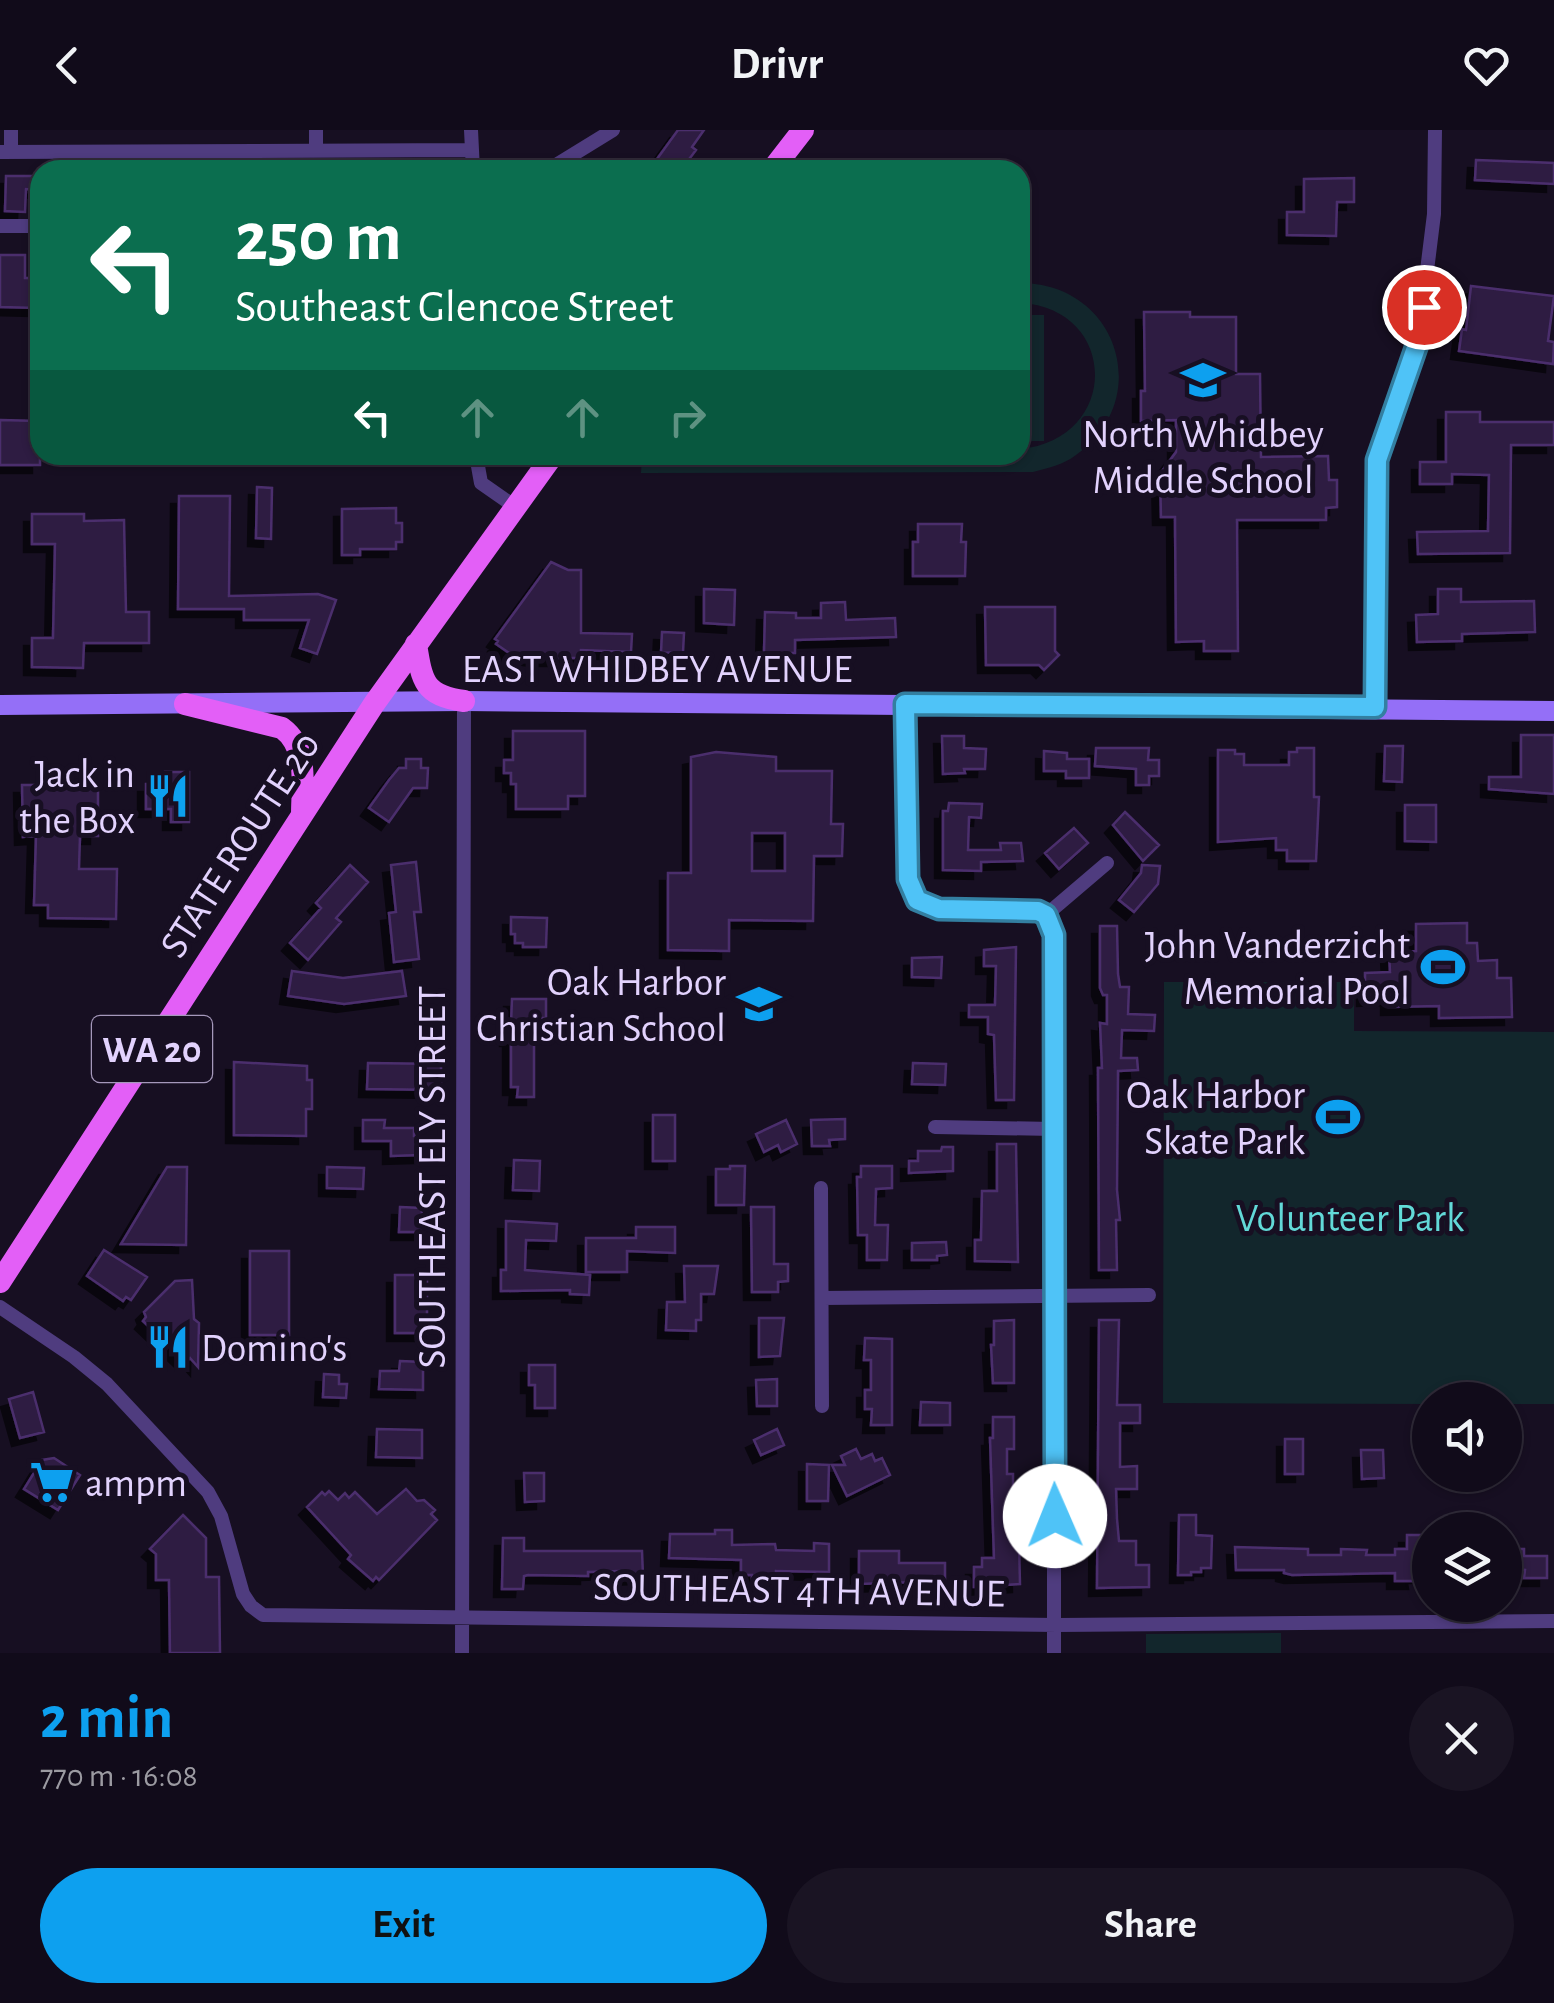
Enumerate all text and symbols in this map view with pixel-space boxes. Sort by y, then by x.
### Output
icon: back [40,38,95,93]
icon: heart [1459,38,1514,93]
text: Drivr [731,42,823,87]
icon: left [70,200,200,330]
text: 250 m [235,203,402,273]
pin [1382,265,1467,350]
icon: arrive [1397,280,1452,335]
text: Southeast Glencoe Street [235,285,673,330]
school or university icon: North Whidbey Middle School [1179,356,1227,404]
icon: left [345,390,400,445]
icon: ahead [450,390,505,445]
icon: ahead [555,390,610,445]
icon: right [660,390,715,445]
place label: North Whidbey Middle School [1082,415,1324,501]
street label: EAST WHIDBEY AVENUE [462,650,852,690]
street label: STATE ROUTE 20 [153,726,328,965]
place label: Jack in the Box [19,755,135,841]
restaurant icon: Jack in the Box [144,772,192,820]
place label: John Vanderzicht Memorial Pool [1145,926,1410,1012]
sports icon: John Vanderzicht Memorial Pool [1419,943,1467,991]
place label: Oak Harbor Christian School [476,963,726,1049]
school or university icon: Oak Harbor Christian School [735,980,783,1028]
street label: SOUTHEAST ELY STREET [413,986,453,1368]
road number: WA 20 [92,1016,212,1082]
place label: Oak Harbor Skate Park [1126,1076,1305,1162]
sports icon: Oak Harbor Skate Park [1314,1093,1362,1141]
park label: Volunteer Park [1236,1199,1464,1239]
restaurant icon: Domino's [144,1323,192,1371]
place label: Domino's [201,1329,347,1369]
map controls [1412,1382,1522,1622]
button: sound [1412,1382,1522,1492]
supermarket icon: ampm [28,1458,76,1506]
place label: ampm [85,1464,187,1504]
position arrow [1003,1464,1107,1568]
button: layers [1412,1512,1522,1622]
street label: SOUTHEAST 4TH AVENUE [593,1567,1005,1615]
button: close [1409,1686,1514,1791]
text: 2 min [40,1689,173,1749]
text: 770 m · 16:08 [40,1760,198,1792]
button: Exit [40,1868,767,1983]
button: Share [787,1868,1514,1983]

